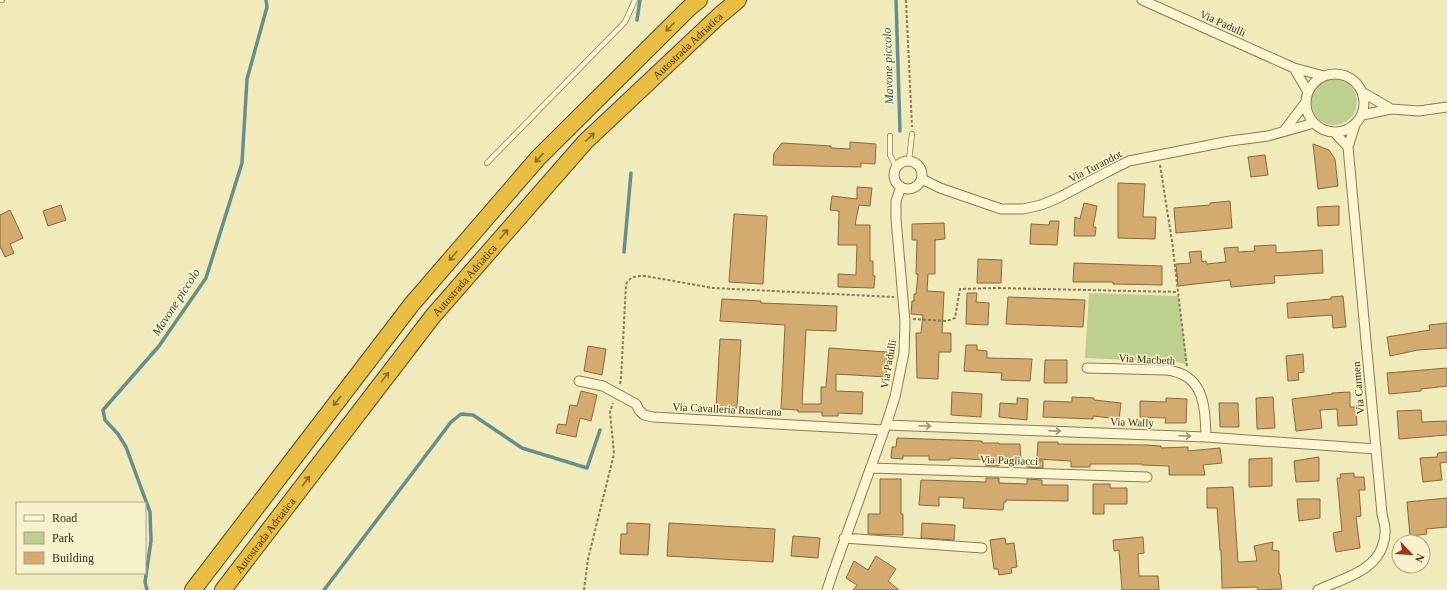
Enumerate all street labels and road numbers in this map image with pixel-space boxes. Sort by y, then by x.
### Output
street label: Via Padulli [1198,8,1248,38]
street label: Autostrada Adriatica [650,10,725,81]
street label: Via Turandot [1067,148,1123,184]
street label: Autostrada Adriatica [430,242,499,318]
street label: Via Padulli [878,339,898,389]
street label: Via Macbeth [1118,352,1176,366]
street label: Via Carmen [1350,361,1366,415]
street label: Via Cavalleria Rusticana [672,400,782,418]
street label: Via Wally [1110,415,1155,429]
street label: Via Pagliacci [980,453,1038,467]
street label: Autostrada Adriatica [232,495,298,575]

